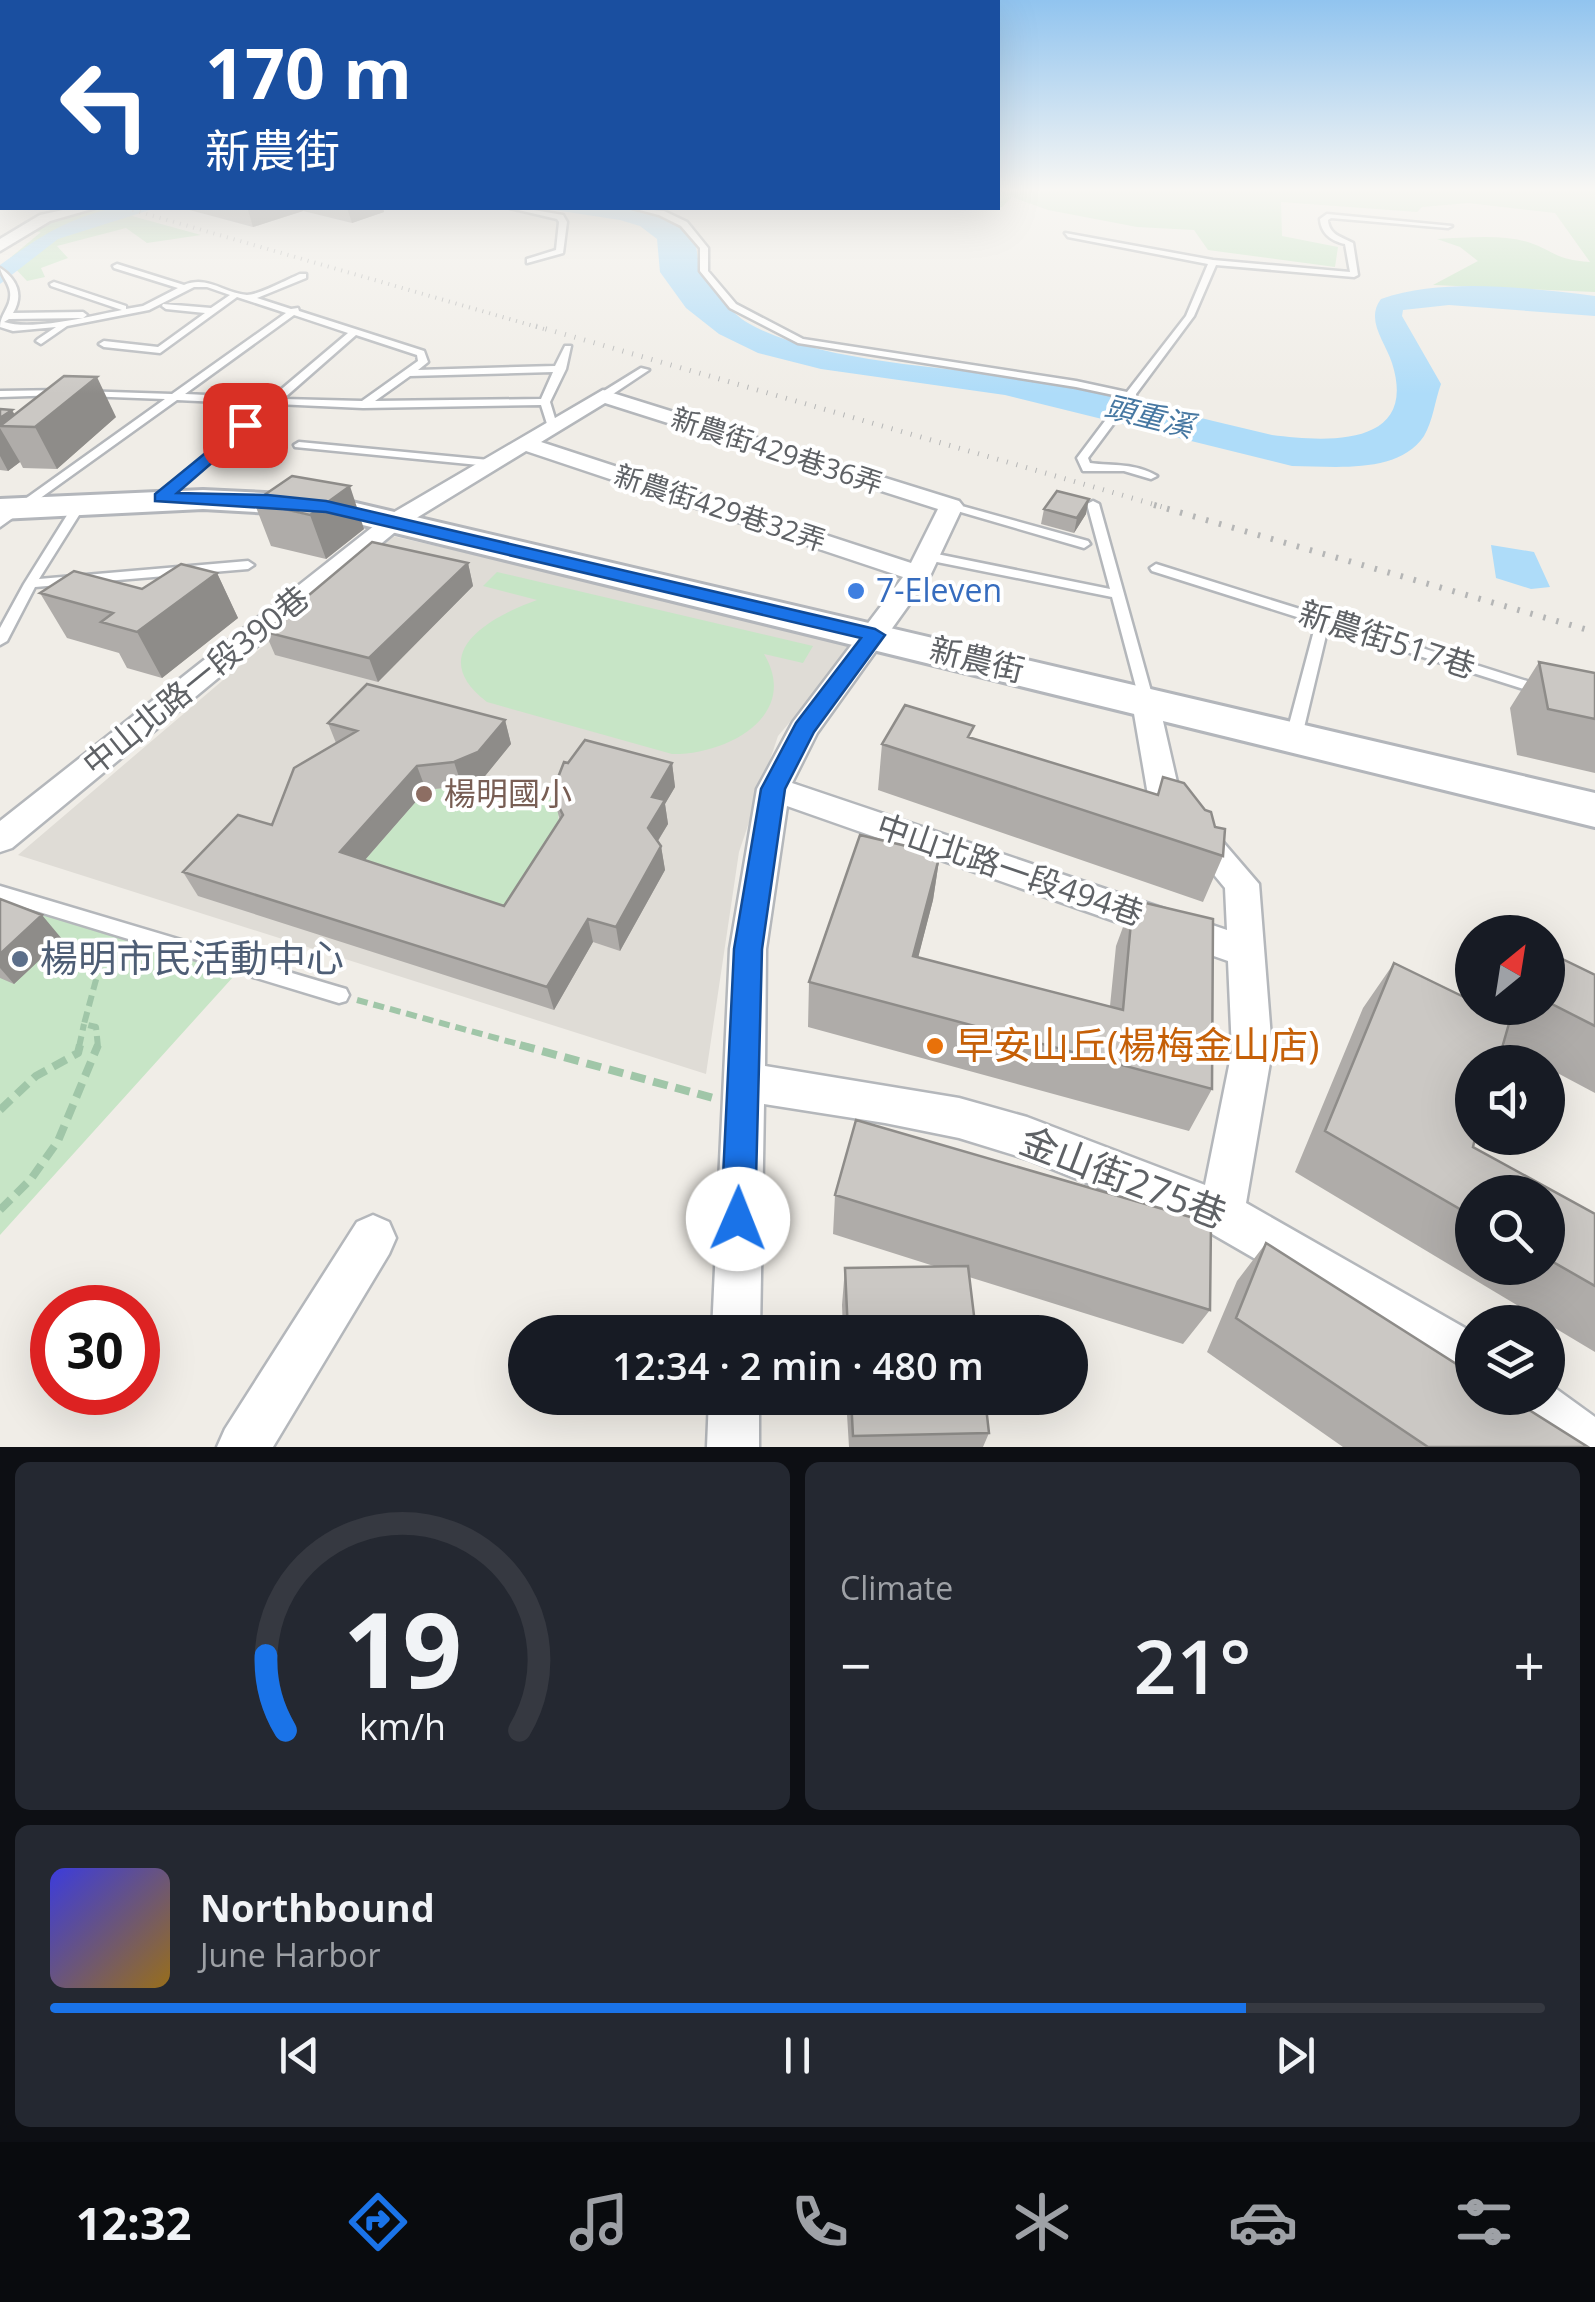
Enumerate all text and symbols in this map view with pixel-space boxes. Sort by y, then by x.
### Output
text: 170 m [205,24,412,120]
icon: left [40,40,170,170]
text: 新農街 [205,119,340,180]
pin [203,383,288,468]
water label: 頭重溪 [1101,385,1202,447]
icon: arrive [218,398,273,453]
street label: 新農街429巷36弄 [667,398,888,502]
street label: 新農街429巷32弄 [610,455,831,559]
place label: 7-Eleven [876,568,1002,611]
street label: 中山北路一段390巷 [73,575,317,784]
marker: 7-Eleven [845,580,867,602]
street label: 新農街517巷 [1294,590,1481,687]
street label: 新農街 [926,626,1029,691]
place label: 楊明國小 [444,771,572,814]
marker: 楊明國小 [413,783,435,805]
street label: 中山北路一段494巷 [872,803,1149,934]
north arrow [1455,915,1565,1025]
map controls [1455,915,1565,1415]
place label: 楊明市民活動中心 [40,931,344,983]
marker: 楊明市民活動中心 [9,948,31,970]
place label: 早安山丘(楊梅金山店) [955,1018,1319,1070]
marker: 早安山丘(楊梅金山店) [924,1035,946,1057]
button: sound [1455,1045,1565,1155]
street label: 金山街275巷 [1013,1113,1234,1239]
position arrow [686,1167,790,1271]
button: search [1455,1175,1565,1285]
speed limit sign: 30 [30,1285,160,1415]
button: layers [1455,1305,1565,1415]
text: 12:34 · 2 min · 480 m [612,1339,984,1391]
text: Climate [840,1566,953,1609]
text: 19 [343,1577,462,1718]
text: 21° [1134,1614,1251,1716]
text: − [840,1627,871,1702]
text: + [1514,1627,1545,1702]
text: km/h [359,1702,446,1750]
text: Northbound [200,1881,435,1933]
text: June Harbor [200,1933,380,1976]
icon: previous [272,2028,327,2083]
icon: pause [770,2028,825,2083]
icon: next [1268,2028,1323,2083]
icon: directions [343,2187,413,2257]
icon: music [564,2187,634,2257]
icon: phone [785,2187,855,2257]
icon: climate [1007,2187,1077,2257]
icon: car [1228,2187,1298,2257]
icon: filters [1449,2187,1519,2257]
text: 12:32 [76,2192,191,2253]

